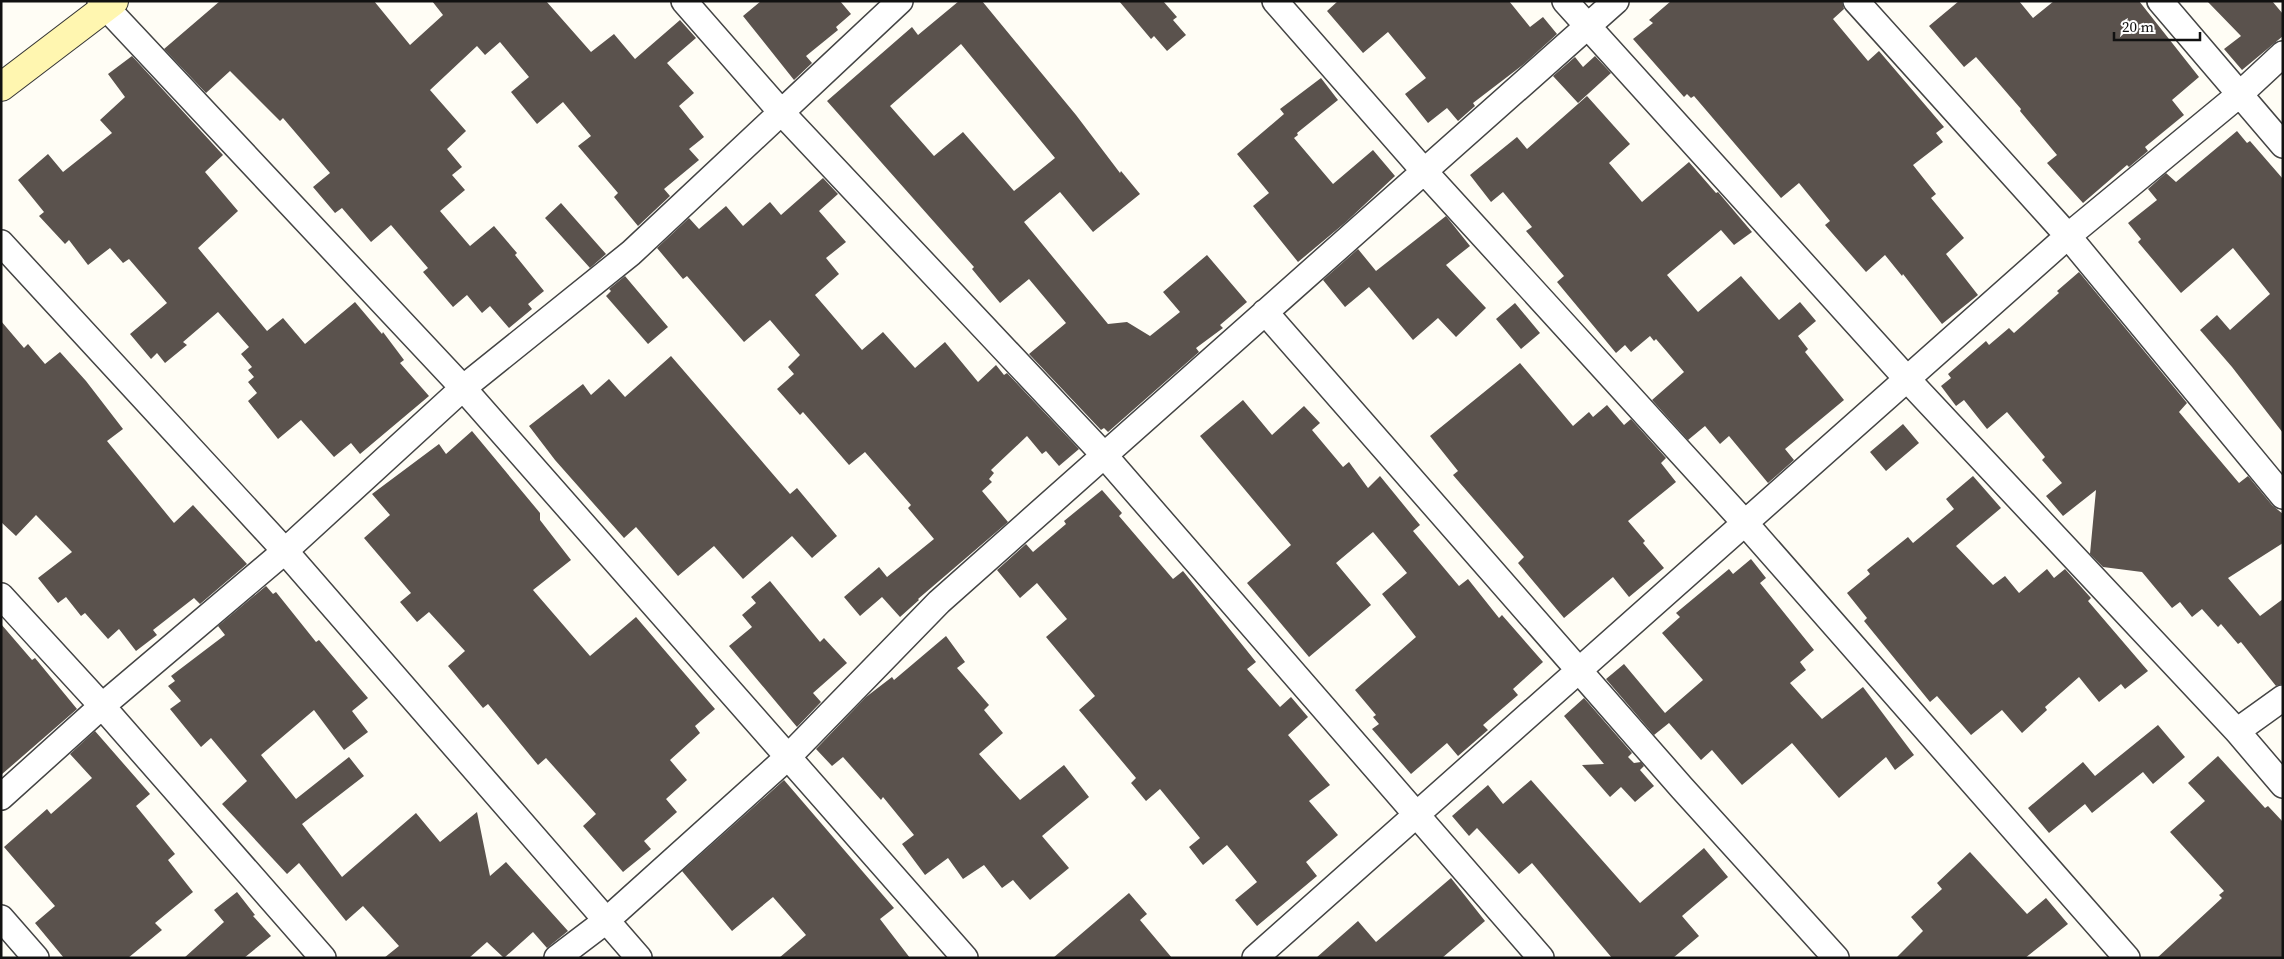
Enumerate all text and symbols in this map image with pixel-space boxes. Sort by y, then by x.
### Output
scale bar [2114,10,2200,42]
text: 20 m [2122,16,2154,37]

